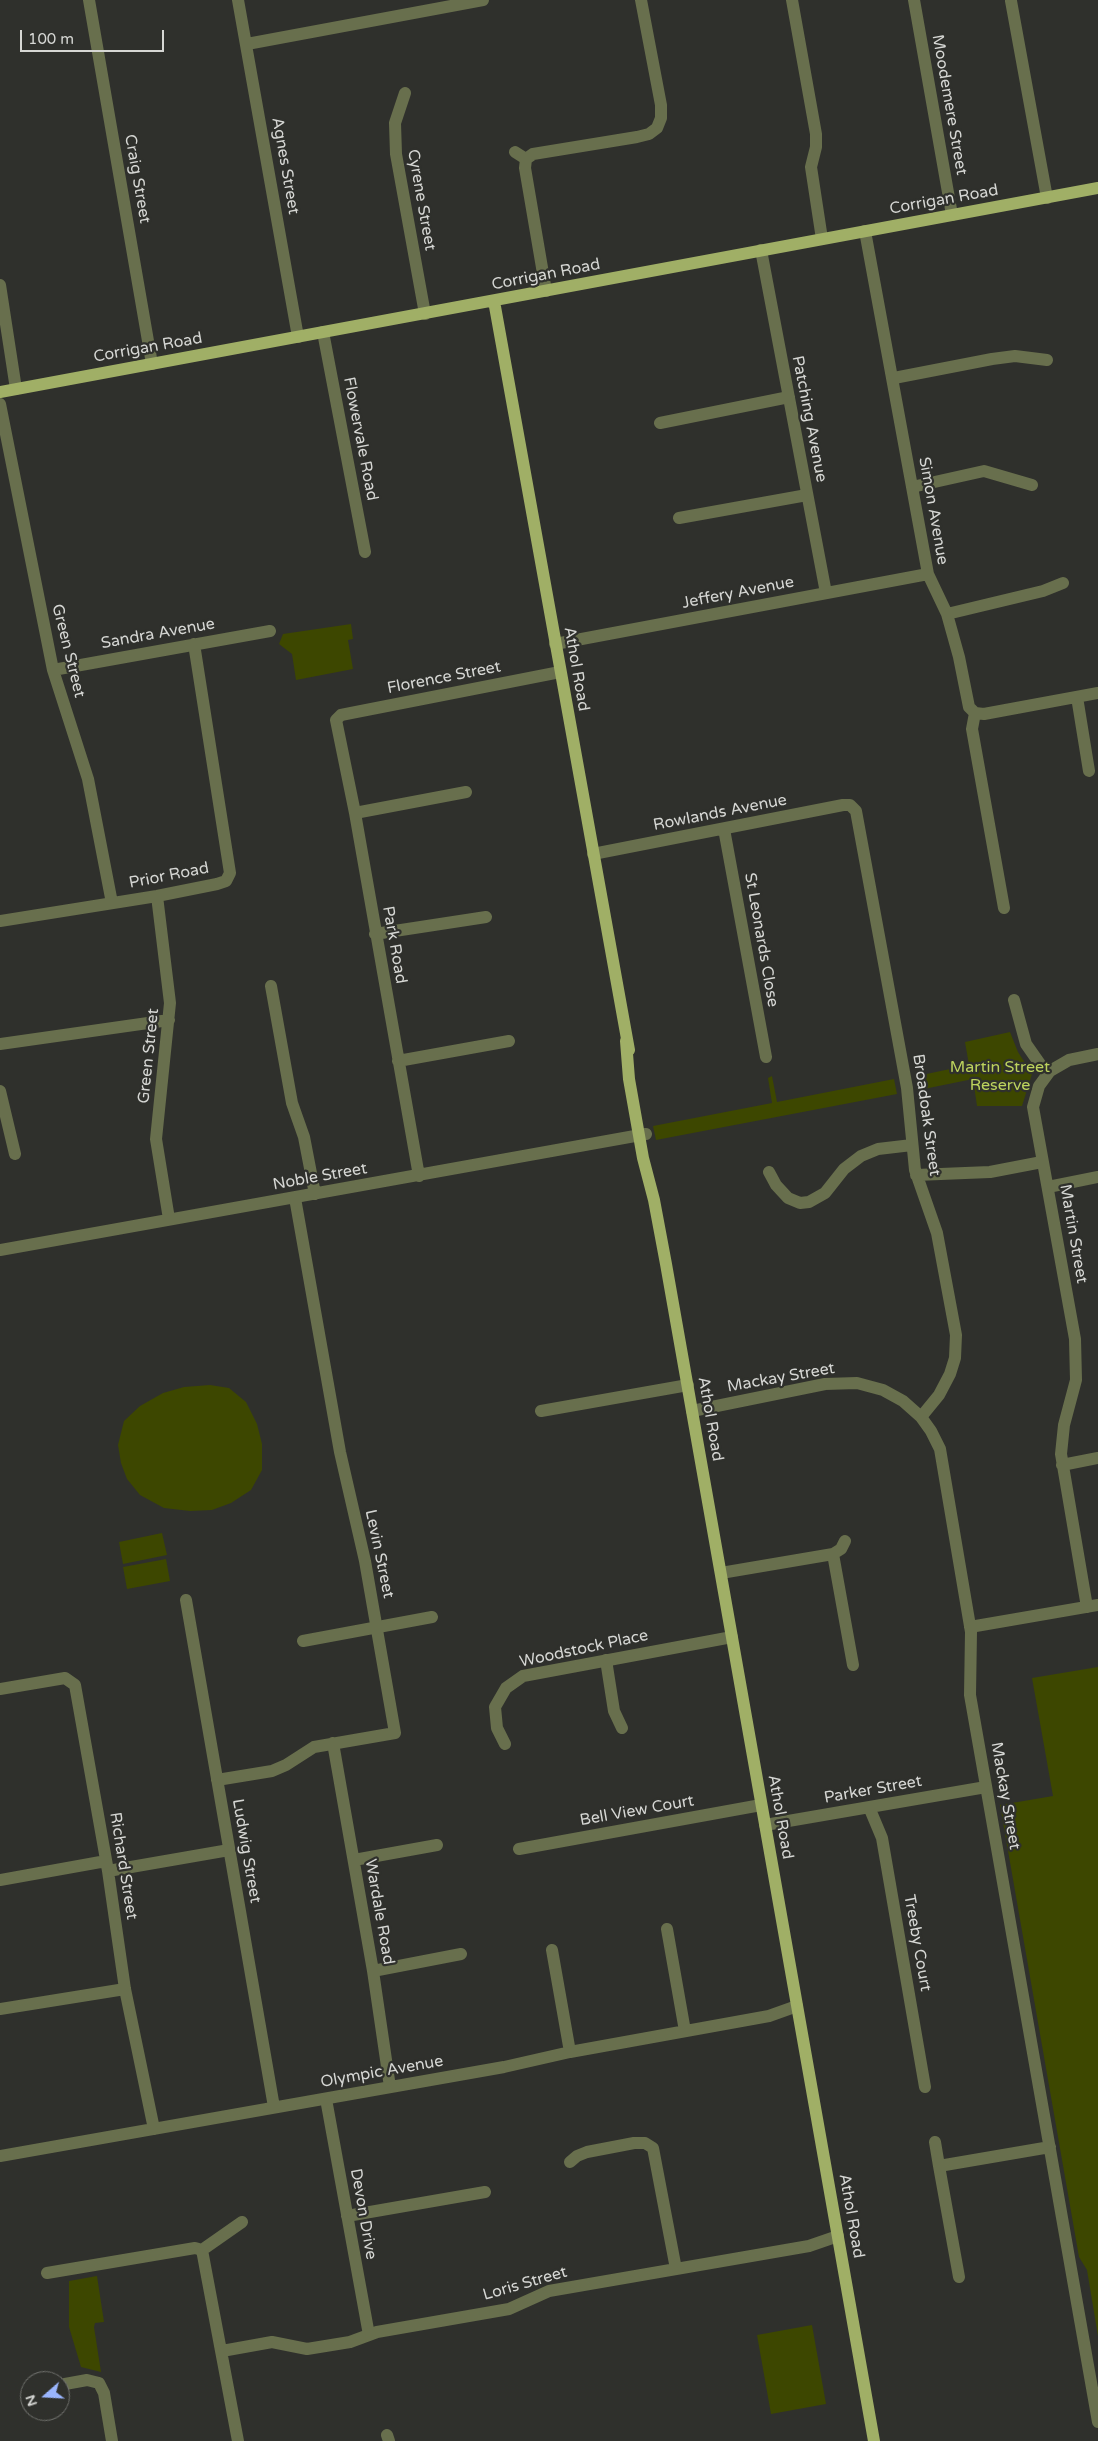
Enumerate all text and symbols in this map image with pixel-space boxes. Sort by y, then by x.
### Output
scale bar [22,20,166,52]
text: 100 m [28,30,74,48]
street label: Moodemere Street [927,33,971,177]
street label: Agnes Street [267,116,303,216]
street label: Craig Street [120,133,154,225]
street label: Cyrene Street [403,148,439,252]
street label: Corrigan Road [888,181,1000,219]
street label: Corrigan Road [490,255,602,295]
street label: Corrigan Road [92,329,204,367]
street label: Patching Avenue [787,354,831,484]
street label: Flowervale Road [339,375,381,503]
street label: Simon Avenue [914,456,952,566]
street label: Jeffery Avenue [680,573,796,613]
street label: Green Street [47,602,89,700]
street label: Sandra Avenue [100,615,216,653]
street label: Athol Road [559,625,593,713]
street label: Florence Street [386,658,502,698]
street label: Rowlands Avenue [652,791,788,835]
street label: Prior Road [127,859,211,893]
street label: St Leonards Close [740,871,782,1009]
street label: Park Road [378,905,410,985]
street label: Green Street [134,1007,164,1105]
street label: Broadoak Street [908,1053,944,1177]
park label: Martin Street Reserve [950,1058,1050,1096]
street label: Noble Street [271,1159,369,1195]
street label: Martin Street [1055,1183,1091,1285]
street label: Mackay Street [726,1359,836,1397]
street label: Athol Road [693,1375,727,1463]
street label: Levin Street [360,1508,398,1600]
street label: Woodstock Place [518,1626,650,1672]
street label: Mackay Street [986,1741,1024,1851]
street label: Parker Street [823,1772,923,1808]
street label: Athol Road [763,1773,797,1861]
street label: Bell View Court [578,1792,696,1830]
street label: Ludwig Street [227,1797,265,1905]
street label: Richard Street [105,1811,141,1921]
street label: Wardale Road [360,1858,398,1966]
street label: Treeby Court [899,1893,935,1993]
street label: Olympic Avenue [319,2052,445,2092]
street label: Devon Drive [346,2167,380,2261]
street label: Athol Road [834,2172,868,2260]
street label: Loris Street [481,2263,569,2305]
north arrow [20,2371,70,2421]
text: N [21,2393,41,2409]

